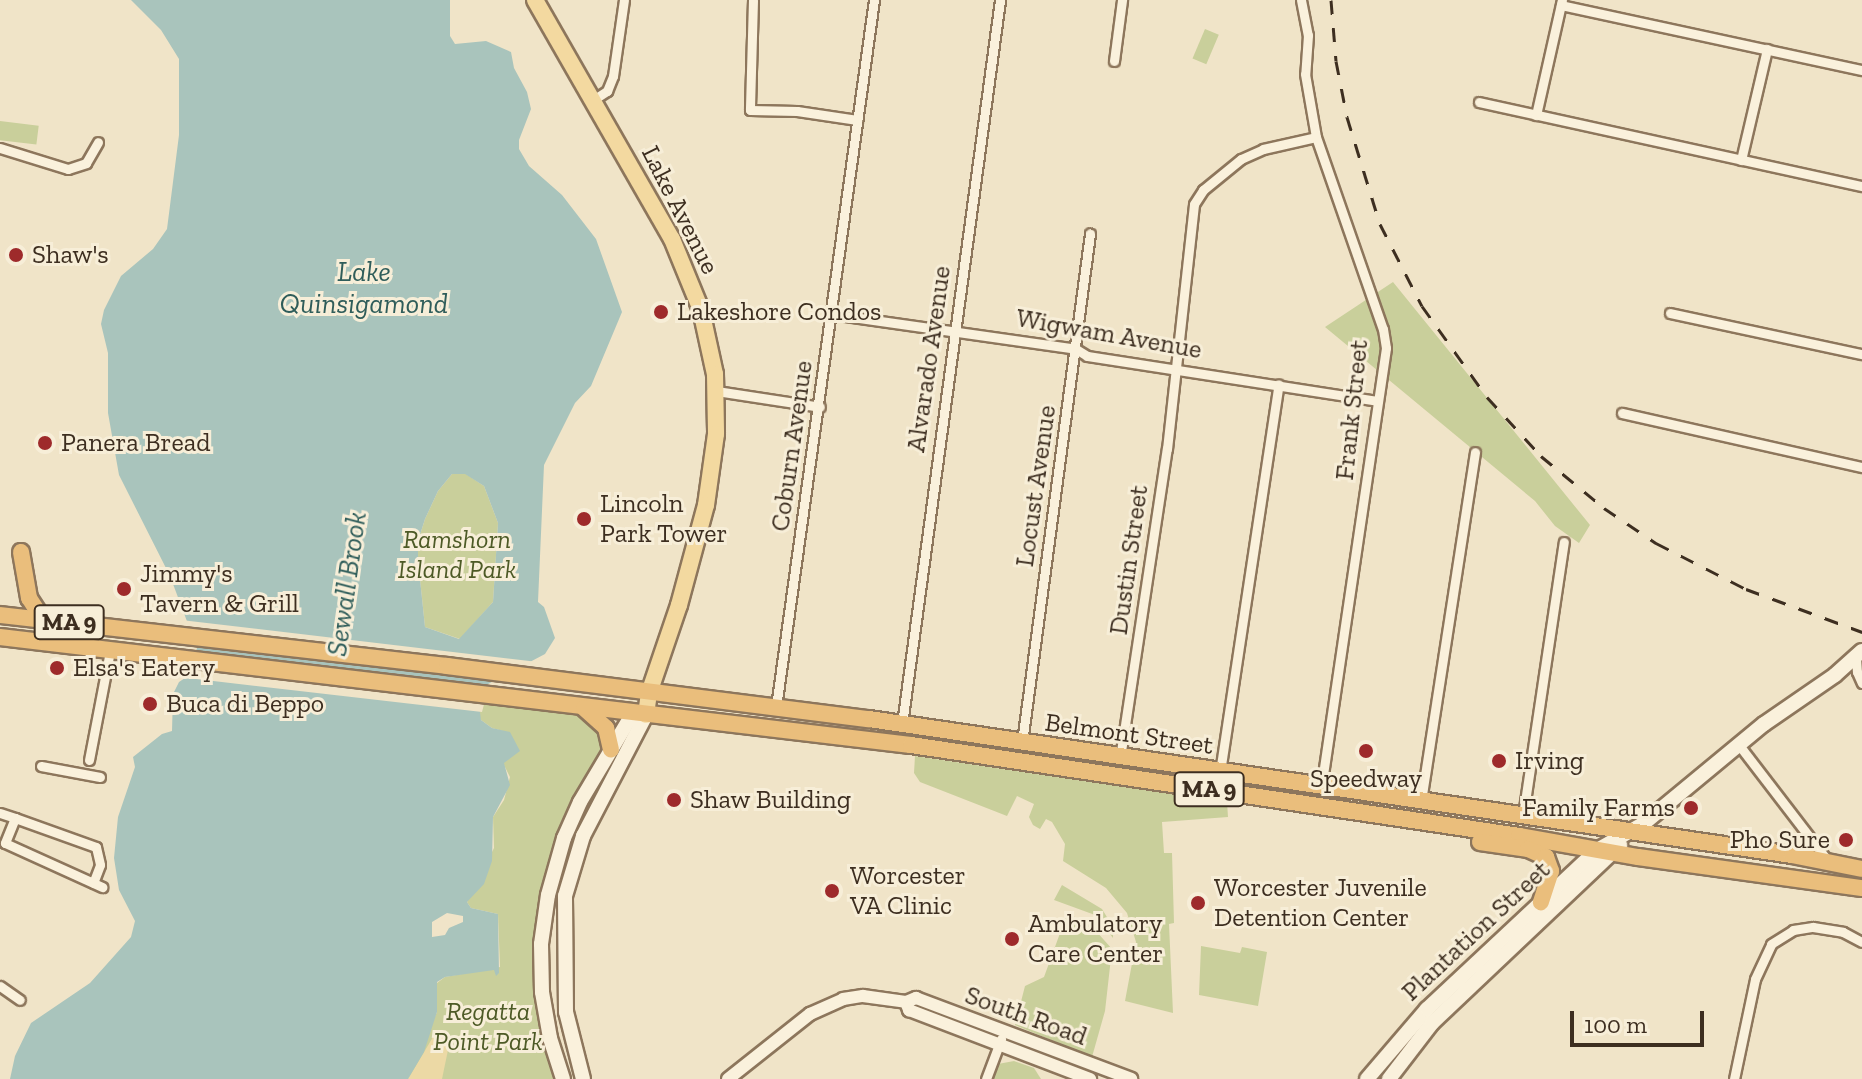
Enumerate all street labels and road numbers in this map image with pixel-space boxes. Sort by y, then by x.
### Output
street label: Lake Avenue [634,140,726,280]
street label: Alvarado Avenue [900,263,958,455]
street label: Wigwam Avenue [1013,302,1205,366]
street label: Frank Street [1329,338,1375,482]
street label: Coburn Avenue [765,358,819,534]
street label: Locust Avenue [1009,403,1063,569]
street label: Dustin Street [1103,483,1155,637]
road number: MA 9 [33,602,105,642]
street label: Belmont Street [1043,707,1215,761]
road number: MA 9 [1173,769,1245,809]
street label: Plantation Street [1395,854,1557,1008]
street label: South Road [961,979,1091,1053]

